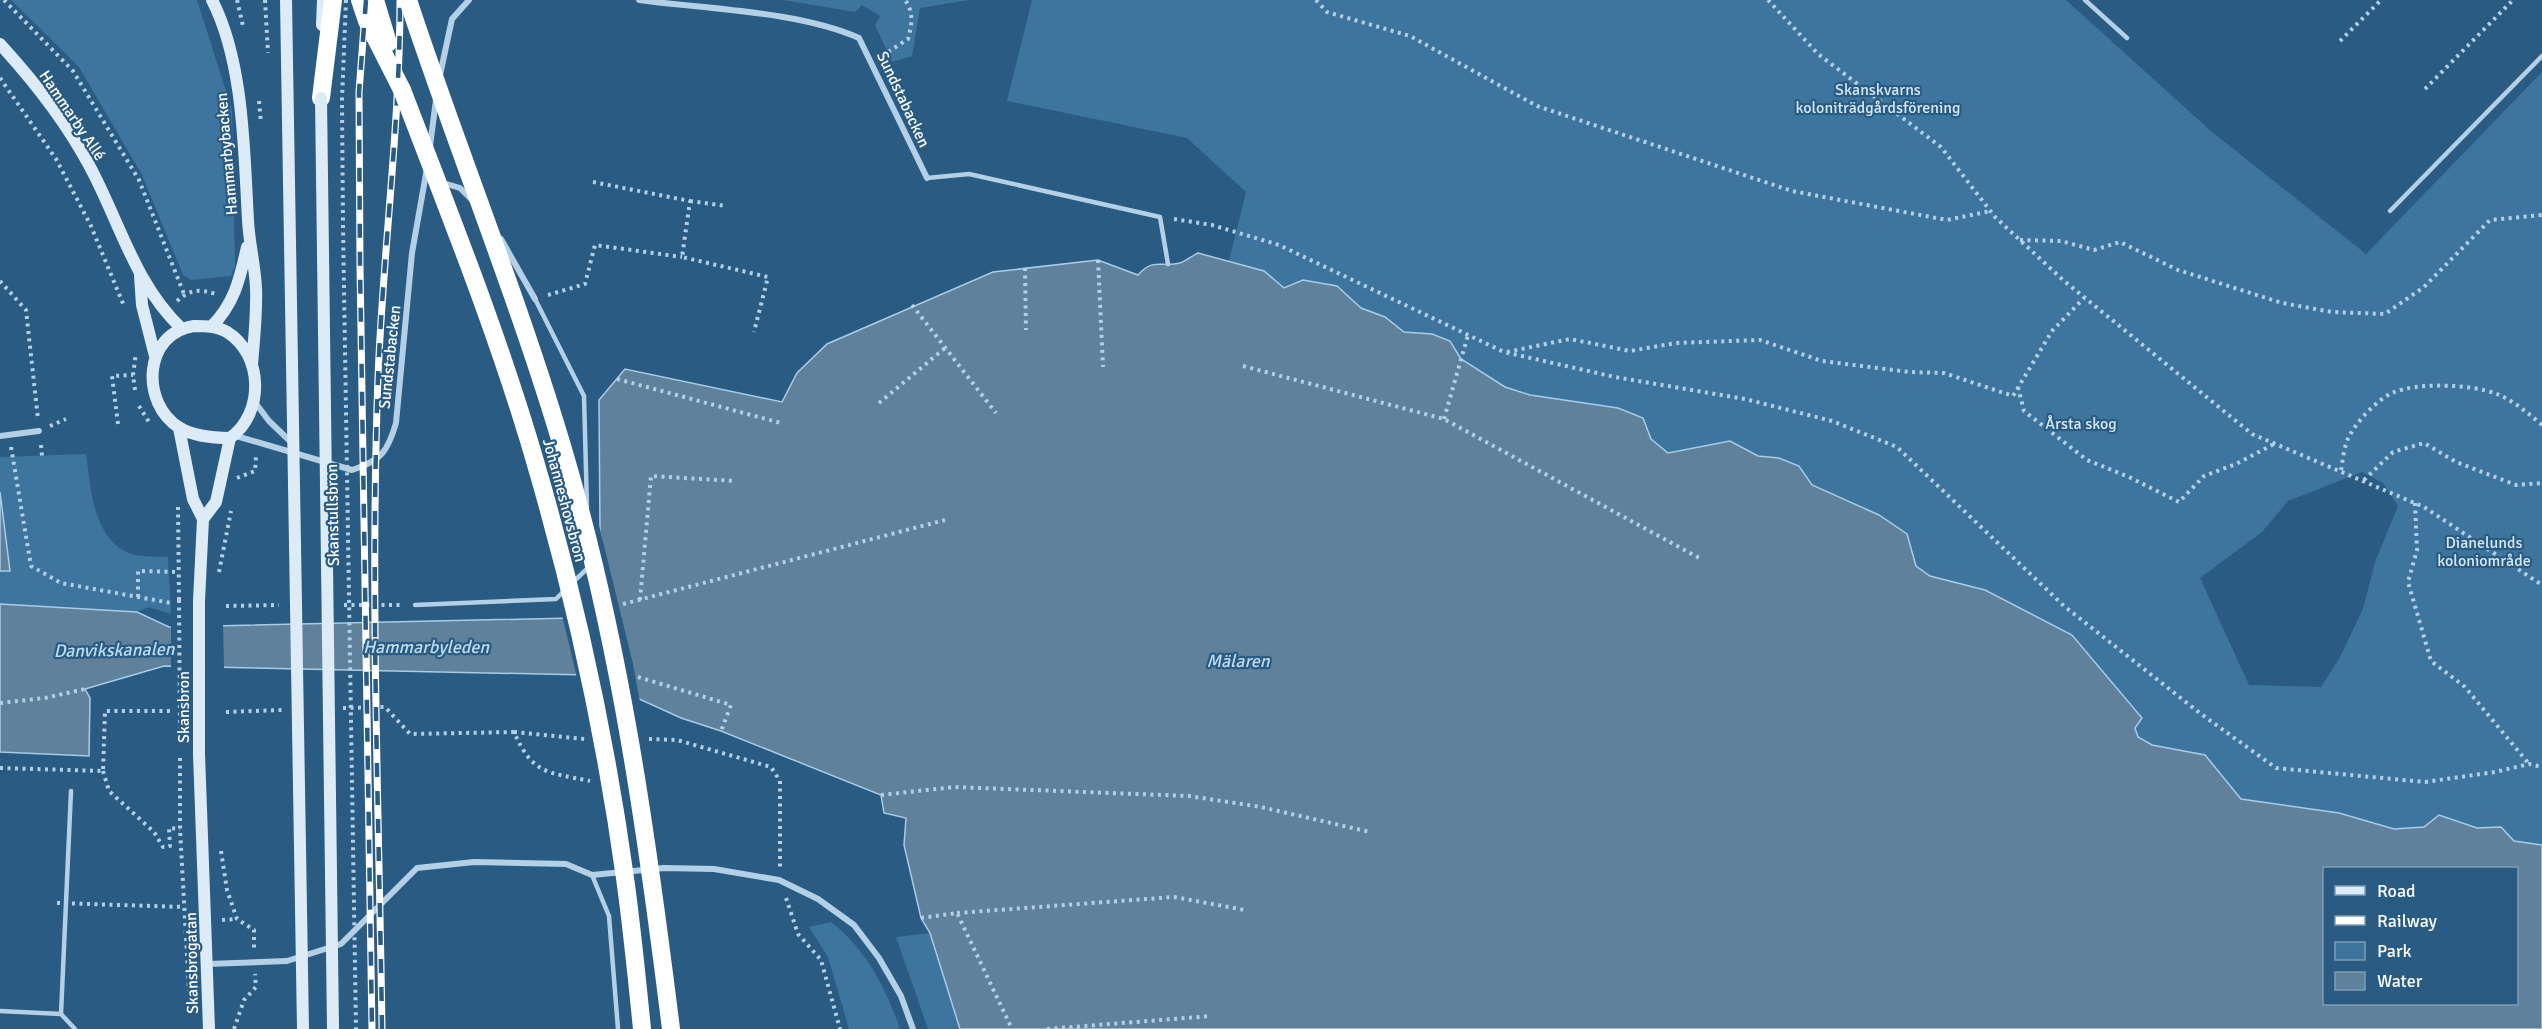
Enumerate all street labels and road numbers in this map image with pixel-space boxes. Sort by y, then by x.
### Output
street label: Sundstabacken [872,48,934,151]
street label: Hammarby Allé [35,67,110,164]
street label: Hammarbybacken [212,92,242,216]
street label: Sundstabacken [375,304,405,410]
street label: Johanneshovsbron [538,436,590,564]
street label: Skanstullsbron [322,464,344,566]
street label: Skansbron [174,671,194,743]
street label: Skansbrogatan [181,912,203,1014]

